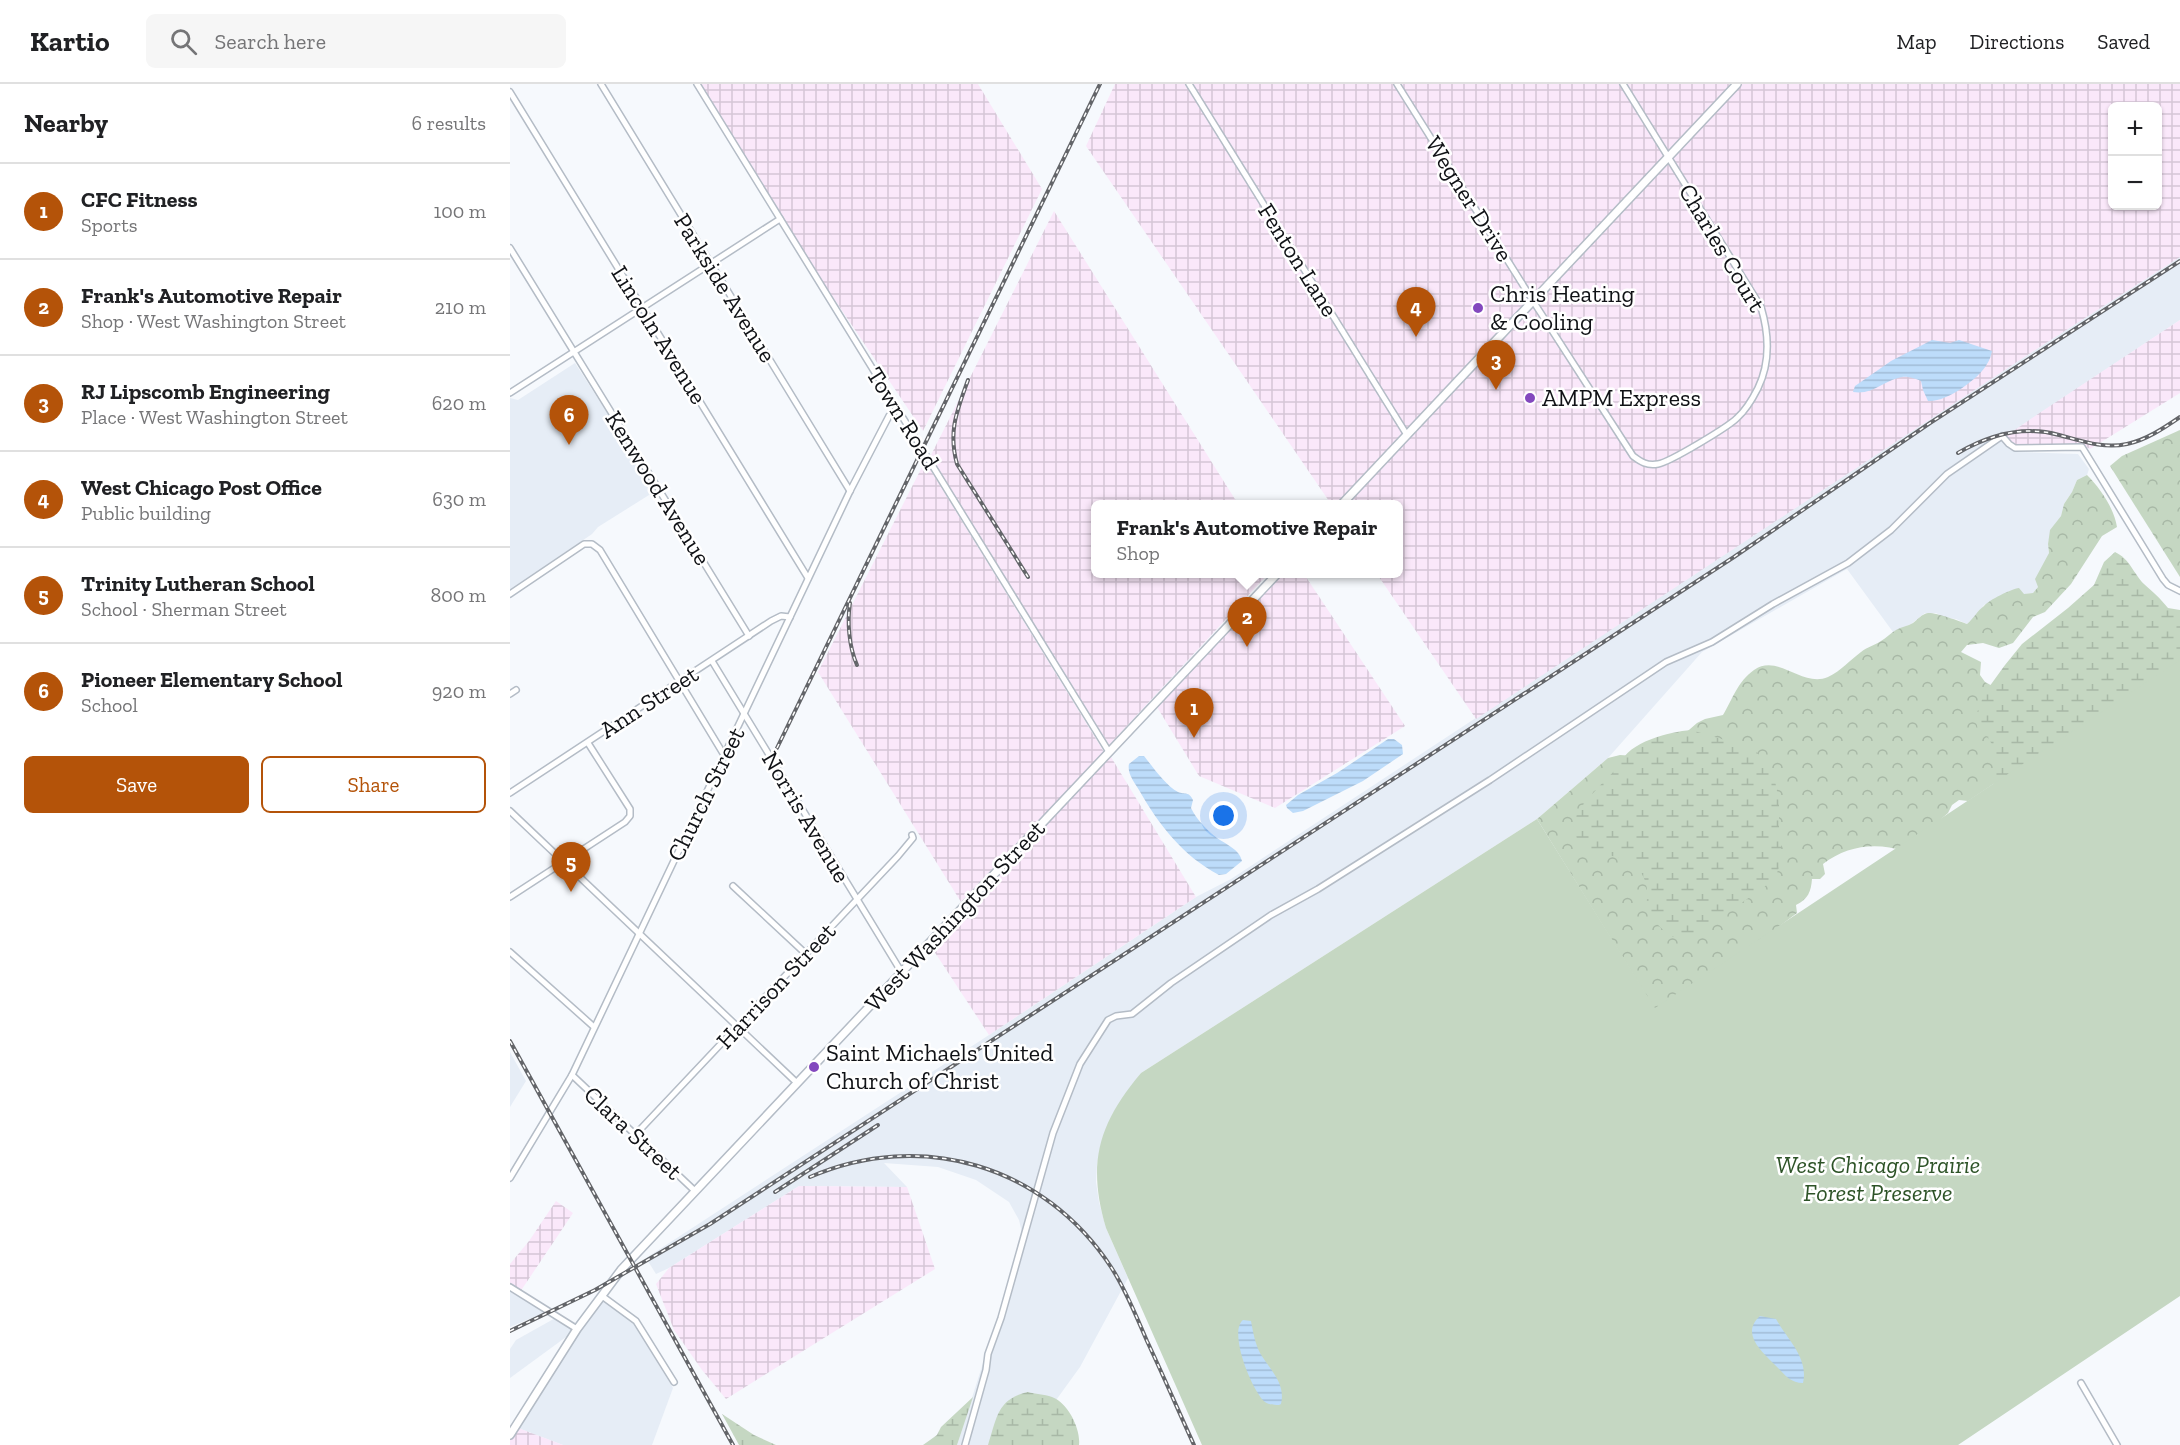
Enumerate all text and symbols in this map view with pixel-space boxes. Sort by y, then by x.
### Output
search box [146,14,566,68]
text: Kartio [30,25,110,58]
icon: search [167,25,200,58]
text: Search here [215,28,326,55]
text: Map [1897,29,1937,54]
text: Directions [1970,29,2064,54]
text: Saved [2097,29,2150,54]
map controls [2108,102,2162,210]
button: + [2108,102,2162,156]
text: Nearby [24,107,108,139]
text: 6 results [412,111,486,135]
street label: Wegner Drive [1419,131,1519,267]
button: − [2108,156,2162,210]
street label: Charles Court [1673,178,1772,317]
text: CFC Fitness [81,186,198,213]
street label: Fenton Lane [1252,198,1345,322]
text: 1 [39,199,48,223]
text: 100 m [433,199,486,223]
street label: Parkside Avenue [668,208,783,368]
text: Sports [81,213,138,237]
street label: Lincoln Avenue [605,260,714,409]
place label: Chris Heating & Cooling [1490,279,1635,336]
text: Frank's Automotive Repair [81,282,342,309]
pin: 4 [1396,288,1436,337]
text: 2 [38,295,49,319]
text: 210 m [435,295,486,319]
marker: Chris Heating & Cooling [1471,301,1485,315]
text: Shop · West Washington Street [81,309,346,333]
pin: 3 [1476,340,1516,390]
street label: Town Road [861,361,946,474]
text: RJ Lipscomb Engineering [81,378,330,405]
place label: AMPM Express [1542,383,1701,412]
text: 3 [38,391,49,415]
text: 620 m [432,391,486,415]
marker: AMPM Express [1523,391,1537,405]
pin: 6 [550,396,588,445]
text: Place · West Washington Street [81,405,348,429]
street label: Kenwood Avenue [599,405,717,570]
text: West Chicago Post Office [81,474,322,501]
text: 4 [38,487,49,511]
text: 630 m [432,487,486,511]
popup [1091,500,1403,578]
text: Public building [81,501,211,525]
text: Frank's Automotive Repair [1117,514,1377,541]
text: Shop [1117,541,1160,565]
text: Trinity Lutheran School [81,570,315,597]
text: 5 [38,583,49,607]
text: 800 m [430,583,486,607]
text: School · Sherman Street [81,597,287,621]
pin: 2 [1228,598,1266,647]
street label: Ann Street [594,659,704,744]
text: Pioneer Elementary School [81,666,342,693]
text: 6 [38,679,49,703]
text: 920 m [432,679,486,703]
pin: 1 [1174,688,1214,738]
text: School [81,693,138,717]
street label: Church Street [661,722,751,866]
street label: Norris Avenue [756,746,857,887]
button: Save [24,756,249,813]
button: Share [261,756,486,813]
your location [1209,801,1238,830]
street label: West Washington Street [858,814,1051,1017]
pin: 5 [552,842,590,892]
street label: Harrison Street [710,917,841,1055]
place label: Saint Michaels United Church of Christ [826,1038,1053,1095]
marker: Saint Michaels United Church of Christ [807,1060,821,1074]
street label: Clara Street [578,1080,689,1186]
park label: West Chicago Prairie Forest Preserve [1776,1150,1980,1207]

